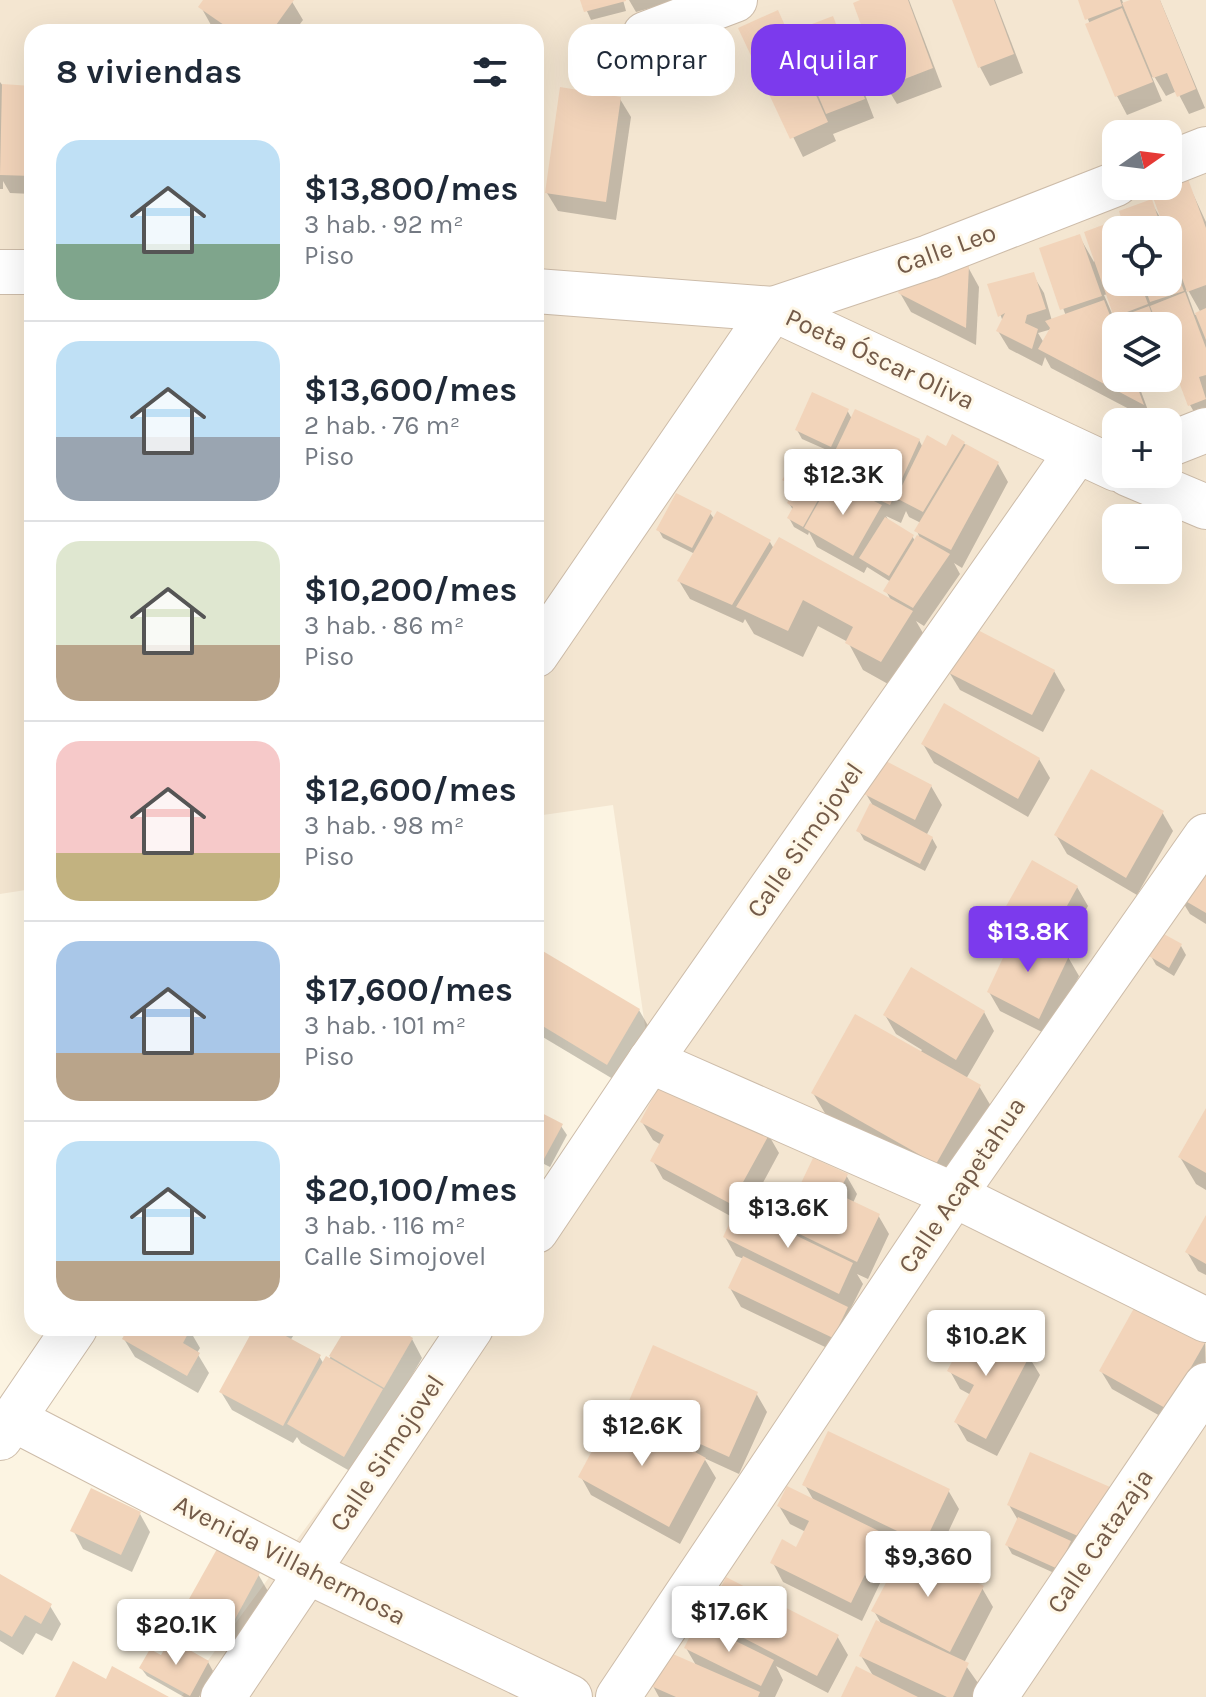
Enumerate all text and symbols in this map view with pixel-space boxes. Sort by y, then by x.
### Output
chip: Comprar [568,24,735,96]
chip: Alquilar [751,24,906,96]
icon: filters [468,50,512,94]
text: 8 viviendas [56,52,242,92]
north arrow [1102,120,1182,200]
map controls [1102,120,1182,584]
text: $13,800/mes [304,169,519,209]
icon: home [120,172,216,268]
text: 3 hab. · 92 m² [304,209,464,240]
button: locate [1102,216,1182,296]
street label: Calle Leo [892,217,1000,281]
text: Piso [304,240,354,271]
street label: Poeta Óscar Oliva [780,301,980,416]
button: layers [1102,312,1182,392]
text: $13,600/mes [304,370,517,410]
icon: home [120,373,216,469]
button: + [1102,408,1182,488]
text: 2 hab. · 76 m² [304,410,460,441]
text: Piso [304,441,354,472]
pin: $12.3K [778,449,908,517]
text: $12.3K [802,459,884,490]
button: − [1102,504,1182,584]
text: $10,200/mes [304,570,518,610]
icon: home [120,573,216,669]
text: 3 hab. · 86 m² [304,610,464,641]
text: Piso [304,641,354,672]
street label: Calle Simojovel [740,756,870,924]
text: $12,600/mes [304,770,517,810]
icon: home [120,773,216,869]
text: 3 hab. · 98 m² [304,810,465,841]
text: Piso [304,841,354,872]
pin: $13.8K [963,906,1093,974]
text: $13.8K [987,916,1069,947]
text: $17,600/mes [304,970,513,1010]
icon: home [120,973,216,1069]
text: 3 hab. · 101 m² [304,1010,466,1041]
text: Piso [304,1041,354,1072]
street label: Calle Acapetahua [892,1091,1032,1279]
text: $20,100/mes [304,1170,518,1210]
icon: home [120,1173,216,1269]
pin: $13.6K [723,1182,853,1250]
text: $13.6K [747,1192,829,1223]
text: 3 hab. · 116 m² [304,1210,466,1241]
text: Calle Simojovel [304,1241,486,1272]
pin: $10.2K [921,1310,1051,1378]
text: $10.2K [945,1320,1027,1351]
street label: Calle Simojovel [323,1369,451,1537]
pin: $12.6K [577,1400,707,1468]
text: $12.6K [601,1410,683,1441]
street label: Calle Catazaja [1040,1463,1160,1619]
street label: Avenida Villahermosa [169,1488,411,1632]
pin: $9,360 [863,1531,993,1599]
text: $9,360 [884,1541,972,1572]
pin: $17.6K [664,1586,794,1654]
text: $17.6K [690,1596,768,1627]
pin: $20.1K [111,1599,241,1667]
text: $20.1K [135,1609,217,1640]

